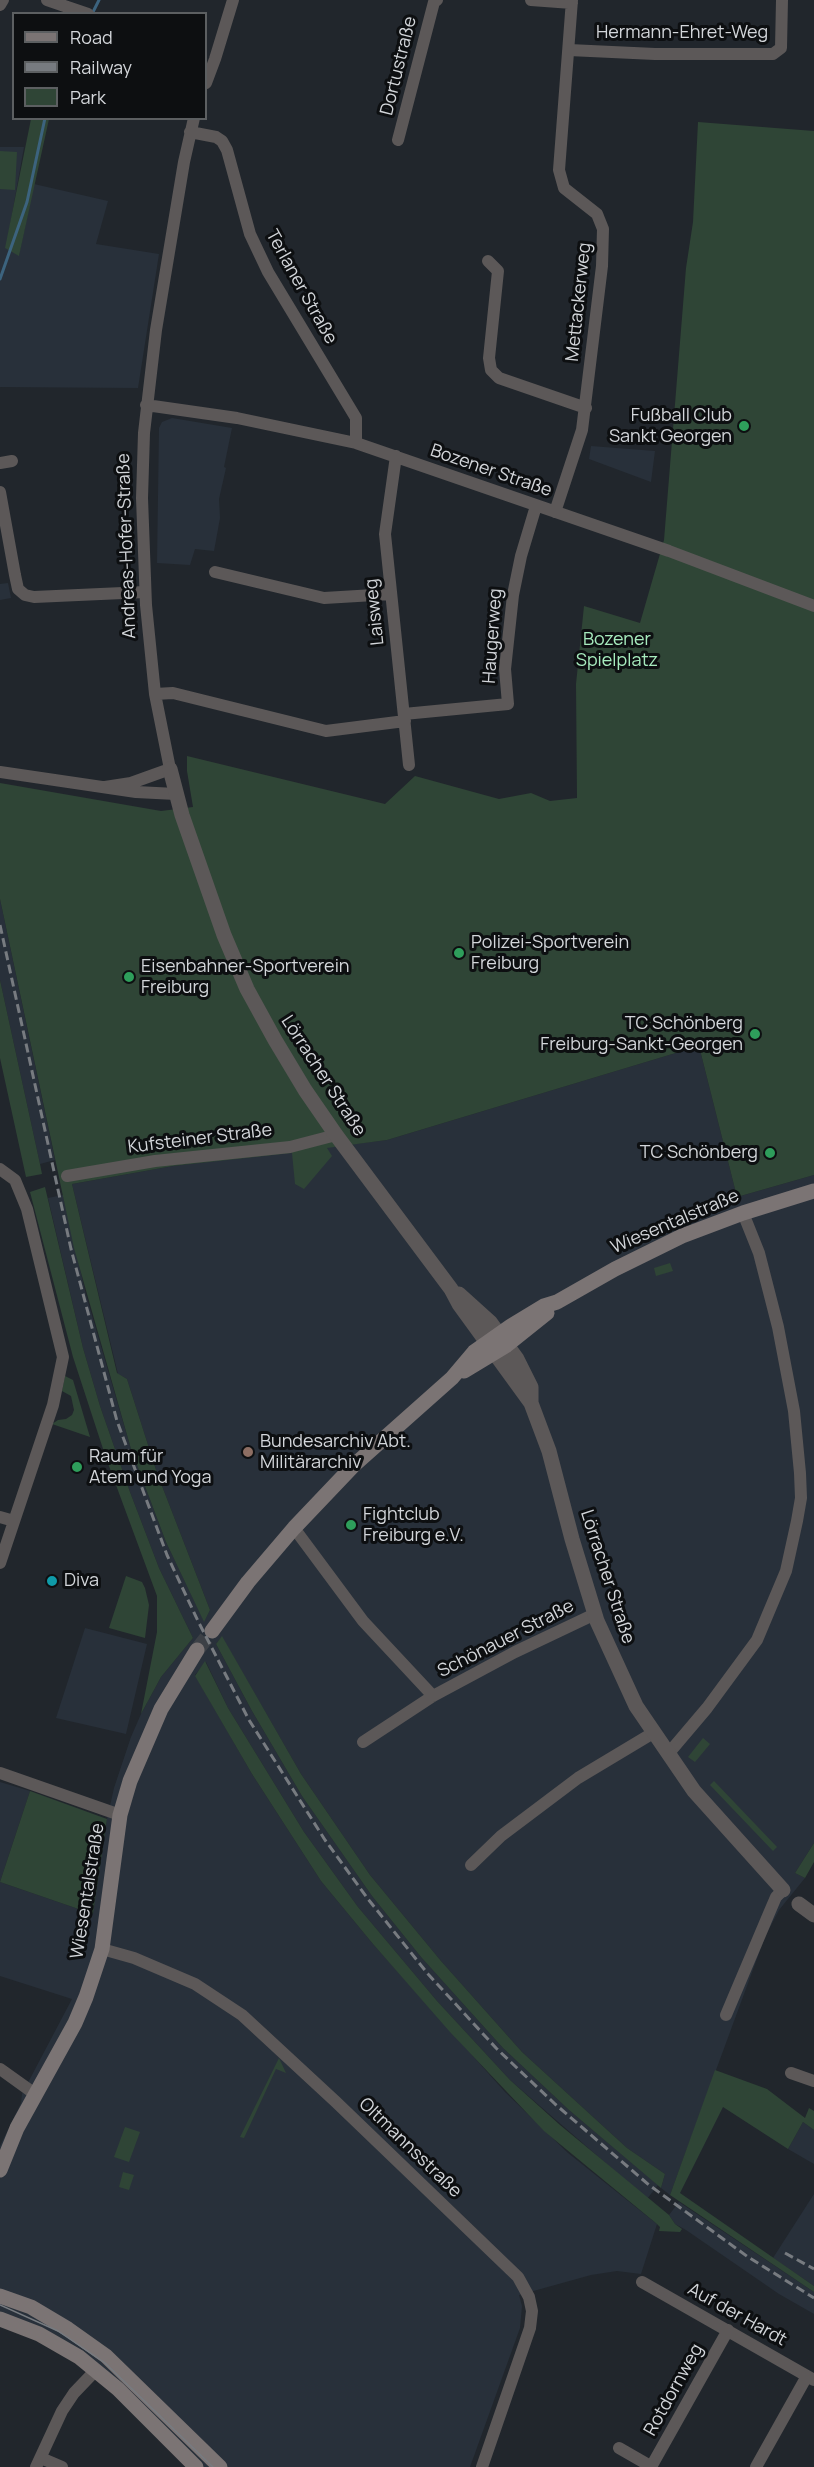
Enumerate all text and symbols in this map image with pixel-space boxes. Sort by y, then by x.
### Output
legend [12,12,207,120]
street label: Dortustraße [376,14,422,118]
street label: Hermann-Ehret-Weg [596,22,768,44]
text: Road [70,25,113,49]
text: Railway [70,55,132,79]
text: Park [70,85,106,109]
street label: Terlaner Straße [261,226,341,348]
street label: Mettackerweg [562,242,596,362]
place label: Fußball Club Sankt Georgen [609,405,732,448]
marker: Fußball Club Sankt Georgen [737,419,751,433]
street label: Bozener Straße [427,440,555,502]
street label: Andreas-Hofer-Straße [113,453,141,639]
street label: Laisweg [361,577,389,647]
street label: Haugerweg [479,588,507,684]
park label: Bozener Spielplatz [576,629,658,672]
place label: Polizei-Sportverein Freiburg [471,932,629,974]
marker: Polizei-Sportverein Freiburg [452,946,466,960]
place label: Eisenbahner-Sportverein Freiburg [141,956,350,998]
marker: Eisenbahner-Sportverein Freiburg [122,970,136,984]
street label: Lörracher Straße [276,1012,370,1140]
place label: TC Schönberg Freiburg-Sankt-Georgen [540,1013,743,1056]
marker: TC Schönberg Freiburg-Sankt-Georgen [748,1027,762,1041]
street label: Kufsteiner Straße [127,1119,273,1159]
place label: TC Schönberg [640,1142,758,1164]
marker: TC Schönberg [763,1146,777,1160]
street label: Wiesentalstraße [608,1185,742,1259]
place label: Bundesarchiv Abt. Militärarchiv [260,1431,411,1474]
marker: Bundesarchiv Abt. Militärarchiv [241,1445,255,1459]
place label: Raum für Atem und Yoga [89,1446,211,1488]
marker: Raum für Atem und Yoga [70,1460,84,1474]
place label: Fightclub Freiburg e.V. [363,1504,464,1546]
street label: Lörracher Straße [575,1507,639,1647]
marker: Fightclub Freiburg e.V. [344,1518,358,1532]
place label: Diva [64,1570,99,1592]
marker: Diva [45,1574,59,1588]
street label: Schönauer Straße [434,1595,578,1683]
street label: Wiesentalstraße [67,1822,109,1960]
street label: Oltmannsstraße [354,2093,466,2203]
street label: Auf der Hardt [684,2279,790,2351]
street label: Rotdornweg [640,2340,708,2440]

